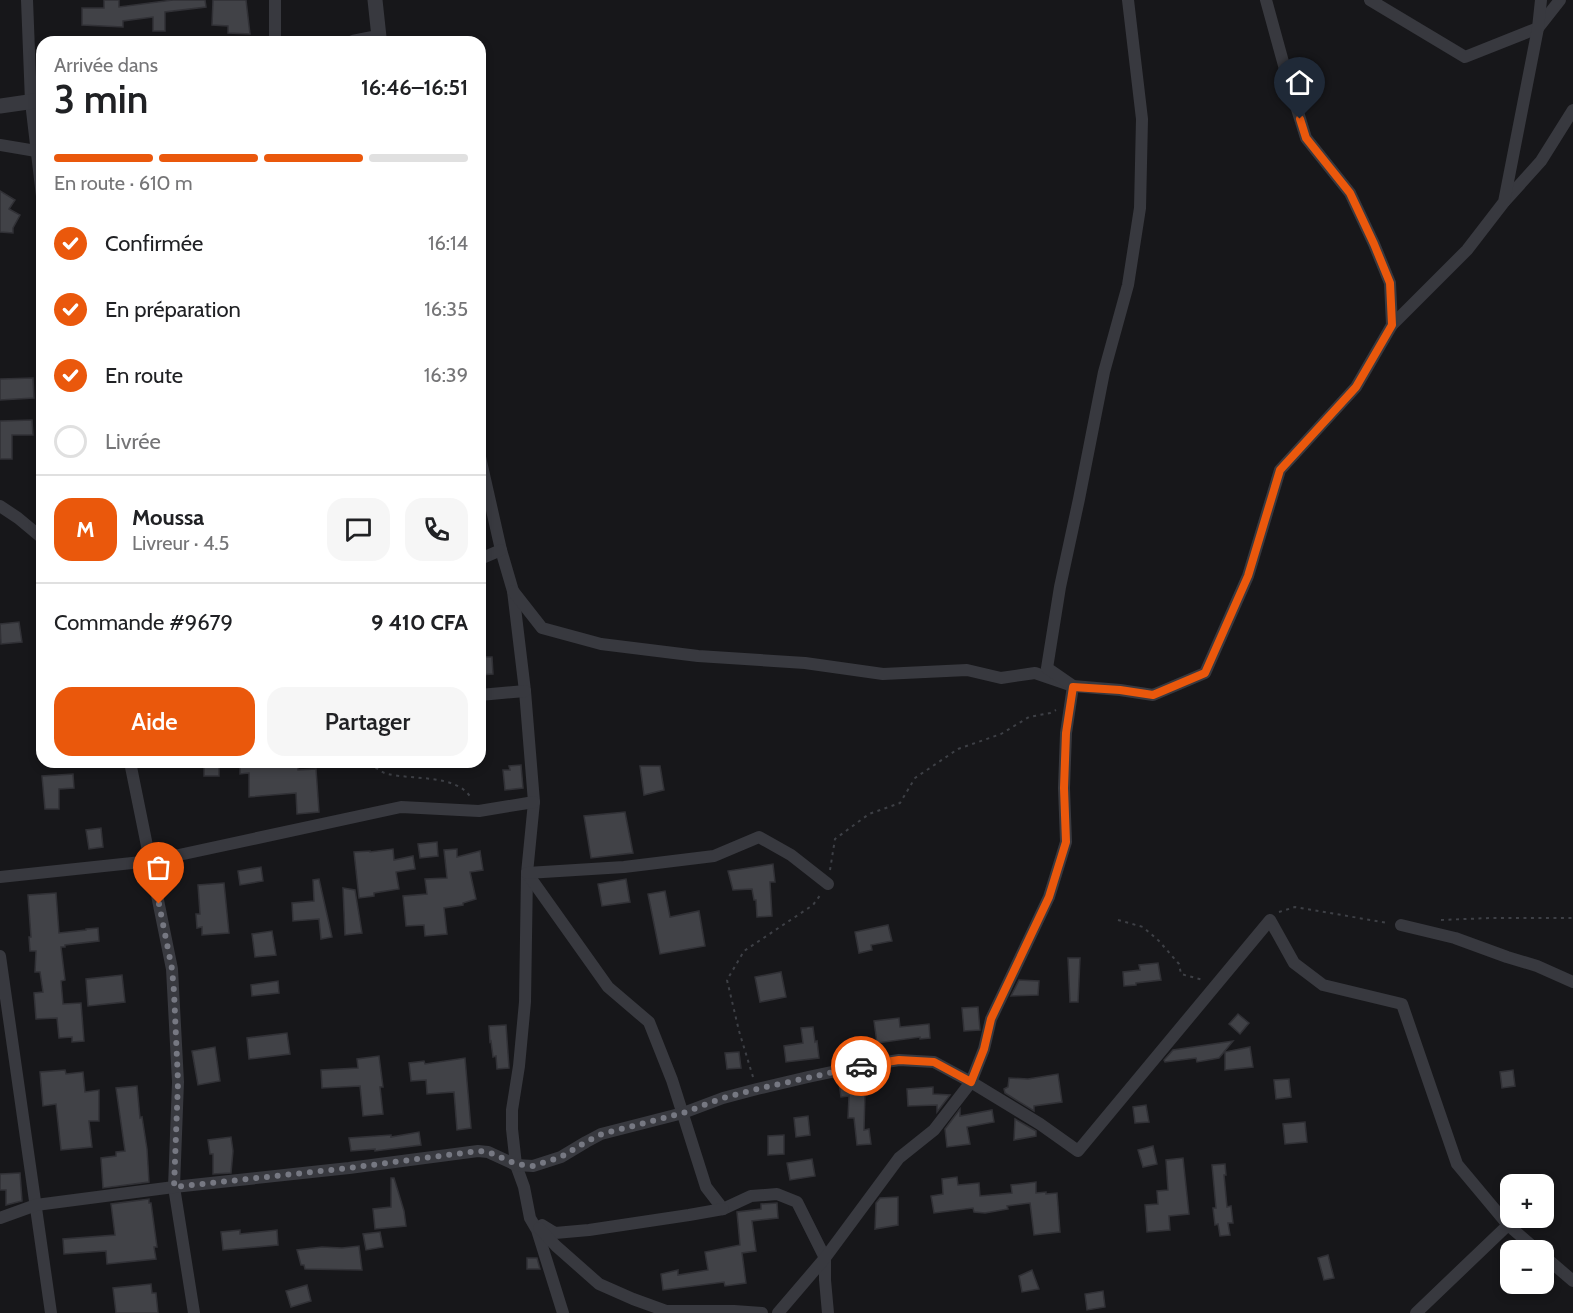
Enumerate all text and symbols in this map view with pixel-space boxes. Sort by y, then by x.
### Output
text: Arrivée dans [54,53,158,77]
pin [1274,57,1325,119]
icon: home [1283,66,1316,99]
text: 16:46–16:51 [361,74,468,101]
text: 3 min [54,75,148,123]
text: En route · 610 m [54,171,193,195]
icon: check [54,227,87,260]
text: Confirmée [105,230,203,257]
text: 16:14 [428,231,468,255]
icon: check [54,293,87,326]
text: En préparation [105,296,241,323]
text: 16:35 [424,297,468,321]
icon: check [54,359,87,392]
text: En route [105,362,183,389]
text: 16:39 [424,363,468,387]
text: Livrée [105,428,161,455]
button: chat [327,498,390,561]
button: phone [405,498,468,561]
text: Moussa [132,504,204,531]
text: M [76,516,95,543]
text: Livreur · 4.5 [132,531,229,555]
text: Commande #9679 [54,609,233,636]
text: 9 410 CFA [371,609,468,636]
button: Aide [54,687,255,756]
button: Partager [267,687,468,756]
pin [133,842,184,904]
icon: bag [142,851,175,884]
courier [831,1036,891,1096]
icon: car [845,1050,878,1083]
map controls [1500,1174,1554,1294]
button: + [1500,1174,1554,1228]
button: − [1500,1240,1554,1294]

